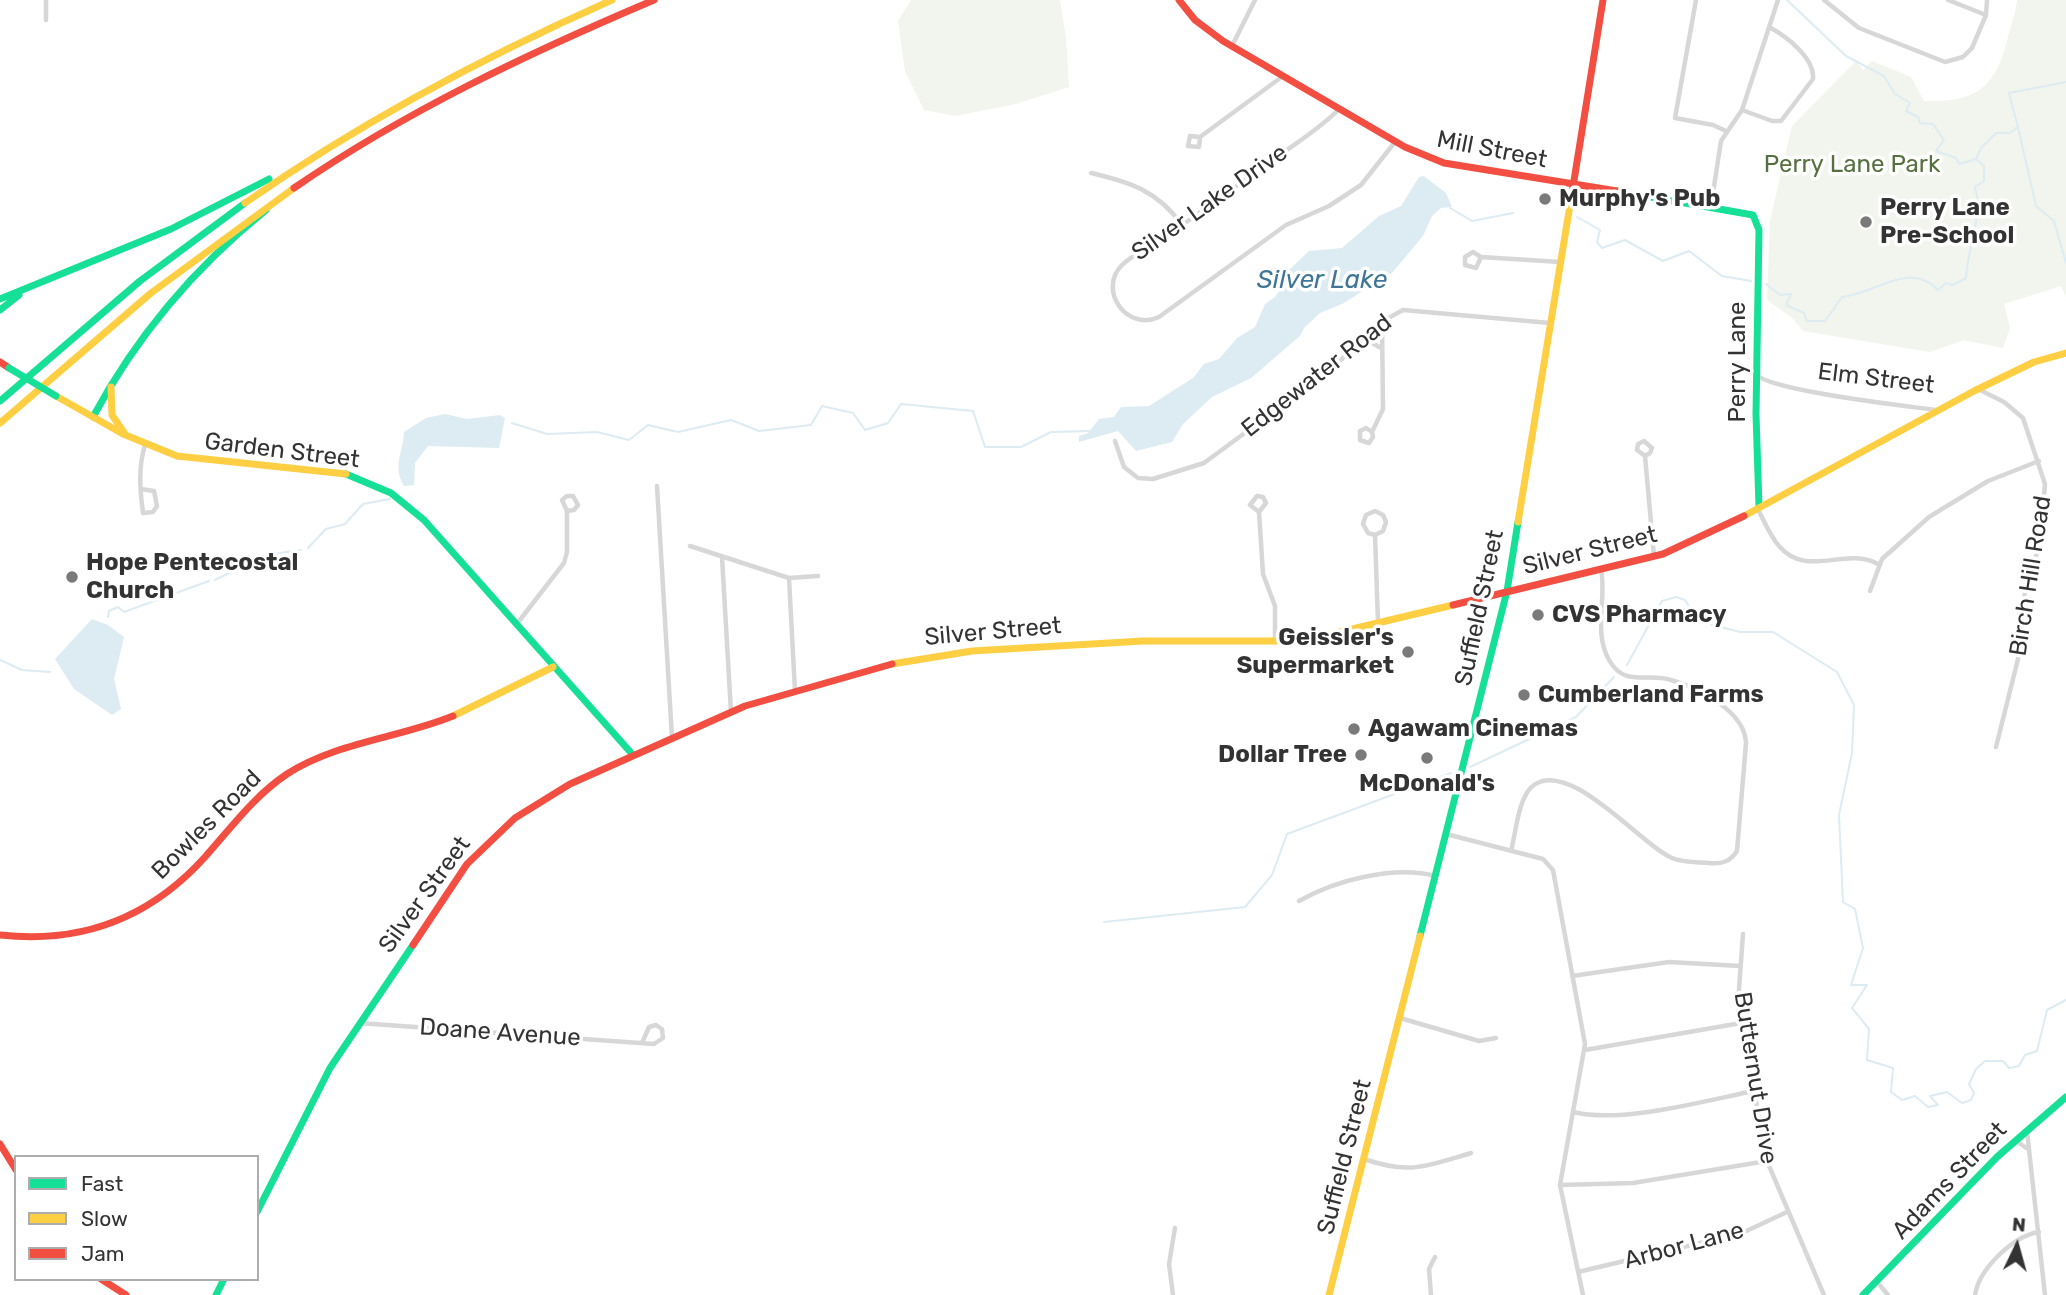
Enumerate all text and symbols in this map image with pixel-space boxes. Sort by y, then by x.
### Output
street label: Mill Street [1434,125,1550,175]
street label: Silver Lake Drive [1127,139,1293,267]
park label: Perry Lane Park [1764,151,1940,179]
place label: Murphy's Pub [1559,185,1720,213]
marker: Murphy's Pub [1537,191,1553,207]
place label: Perry Lane Pre-School [1880,194,2014,250]
marker: Perry Lane Pre-School [1858,214,1874,230]
water label: Silver Lake [1257,264,1387,296]
street label: Perry Lane [1724,302,1752,422]
street label: Edgewater Road [1236,308,1398,444]
street label: Elm Street [1816,358,1936,400]
street label: Garden Street [203,427,361,475]
street label: Birch Hill Road [2004,494,2058,658]
street label: Silver Street [1520,520,1660,582]
street label: Suffield Street [1449,527,1511,689]
place label: Hope Pentecostal Church [86,549,298,605]
marker: Hope Pentecostal Church [64,569,80,585]
place label: CVS Pharmacy [1552,601,1727,629]
marker: CVS Pharmacy [1530,607,1546,623]
street label: Silver Street [923,612,1063,652]
place label: Geissler's Supermarket [1236,624,1394,680]
marker: Geissler's Supermarket [1400,644,1416,660]
place label: Cumberland Farms [1538,681,1764,709]
marker: Cumberland Farms [1516,687,1532,703]
place label: Agawam Cinemas [1368,715,1578,743]
marker: Agawam Cinemas [1346,721,1362,737]
place label: Dollar Tree [1218,741,1347,769]
marker: Dollar Tree [1353,747,1369,763]
marker: McDonald's [1419,750,1435,766]
street label: Bowles Road [146,764,268,886]
place label: McDonald's [1359,770,1495,798]
street label: Silver Street [373,831,477,959]
street label: Butternut Drive [1727,990,1783,1166]
street label: Doane Avenue [418,1013,582,1053]
street label: Suffield Street [1312,1077,1378,1237]
street label: Adams Street [1887,1116,2013,1246]
legend [14,1155,259,1281]
text: Fast [81,1171,123,1196]
text: Slow [81,1206,128,1231]
north arrow [1982,1211,2052,1281]
text: N [2011,1213,2027,1237]
street label: Arbor Lane [1621,1216,1747,1276]
text: Jam [81,1241,125,1266]

